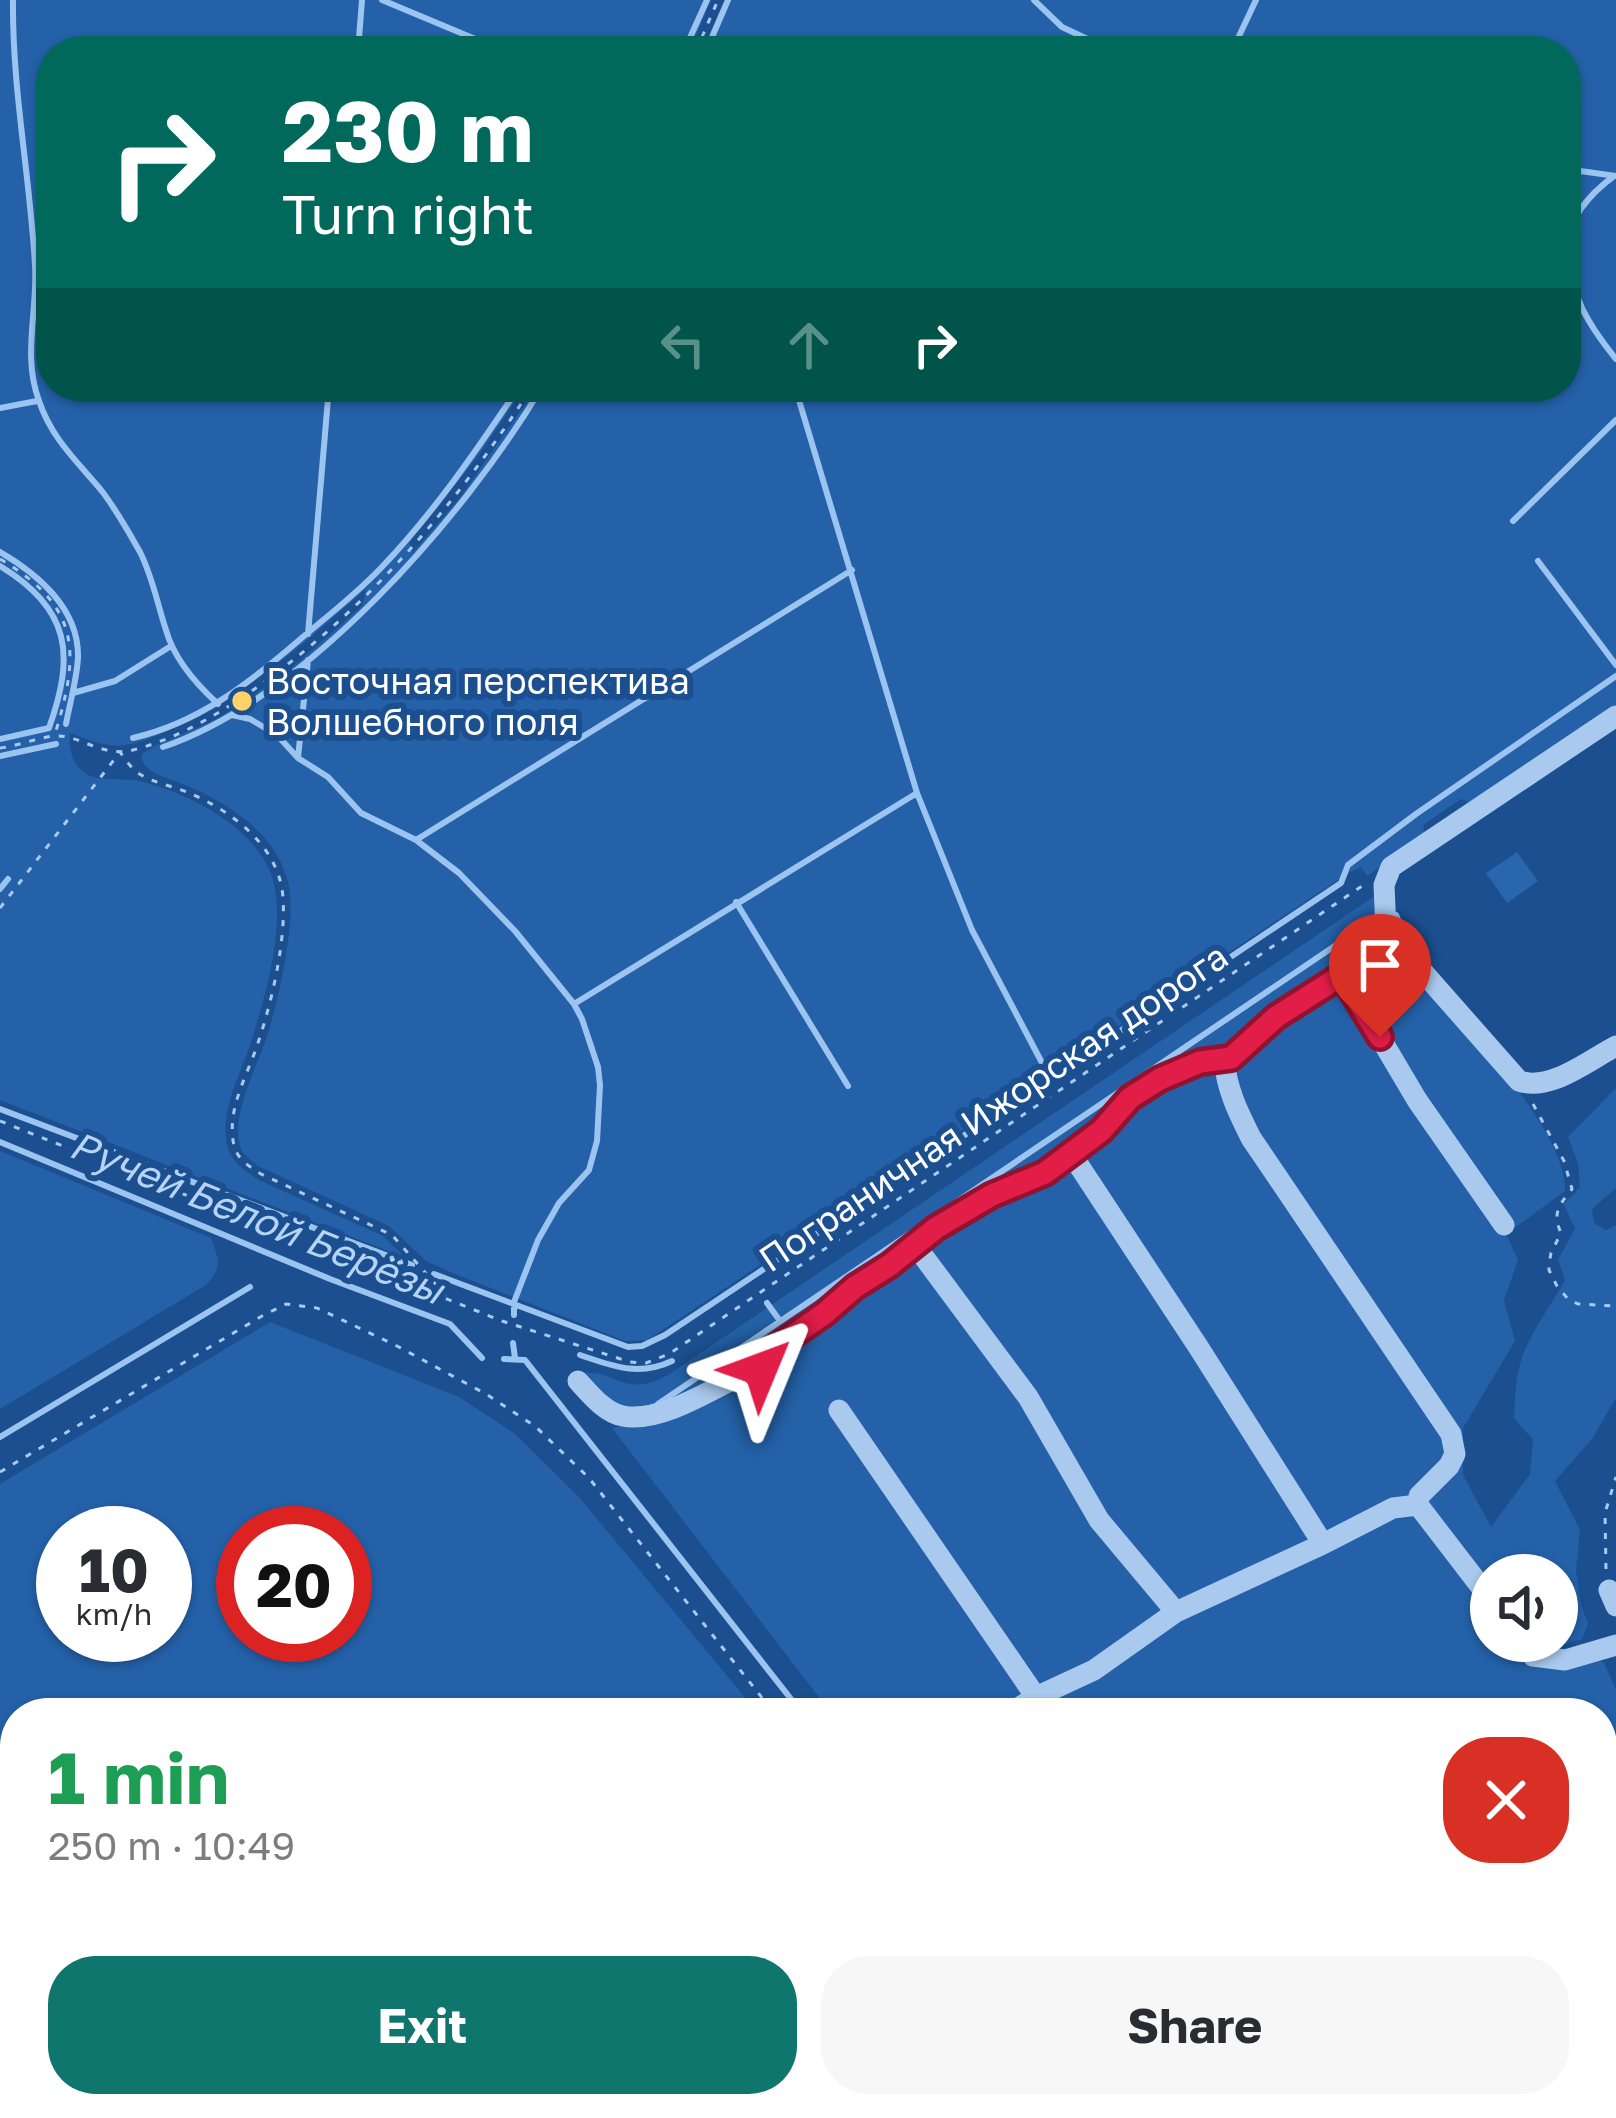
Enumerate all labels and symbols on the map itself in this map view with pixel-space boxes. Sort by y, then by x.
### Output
place label: Восточная перспектива Волшебного поля [266,659,690,743]
marker: Восточная перспектива Волшебного поля [229,688,255,714]
pin [1329,914,1431,1037]
street label: Пограничная Ижорская дорога [751,934,1235,1280]
water label: Ручей Белой Берёзы [64,1121,453,1314]
position arrow [698,1306,824,1432]
speed limit sign: 20 [216,1506,372,1662]

